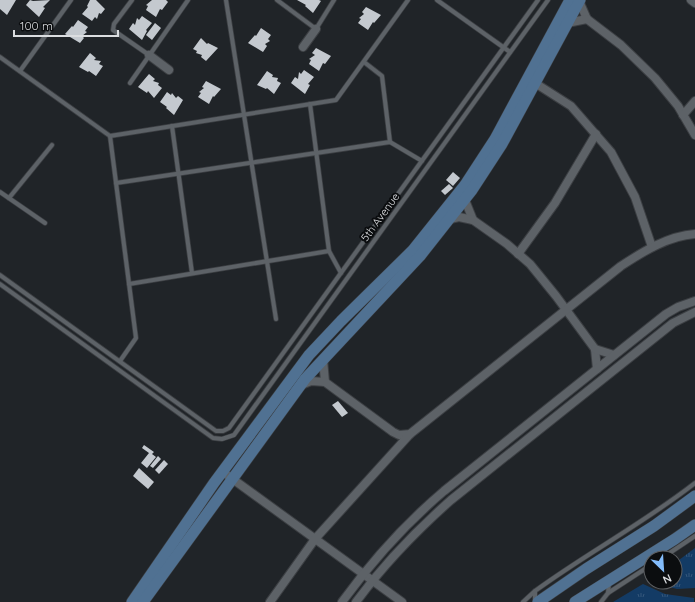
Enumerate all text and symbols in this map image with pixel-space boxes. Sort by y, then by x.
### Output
scale bar [14,12,118,38]
text: 100 m [20,18,53,33]
street label: 5th Avenue [358,190,402,244]
north arrow [643,550,683,590]
text: N [661,571,674,587]

